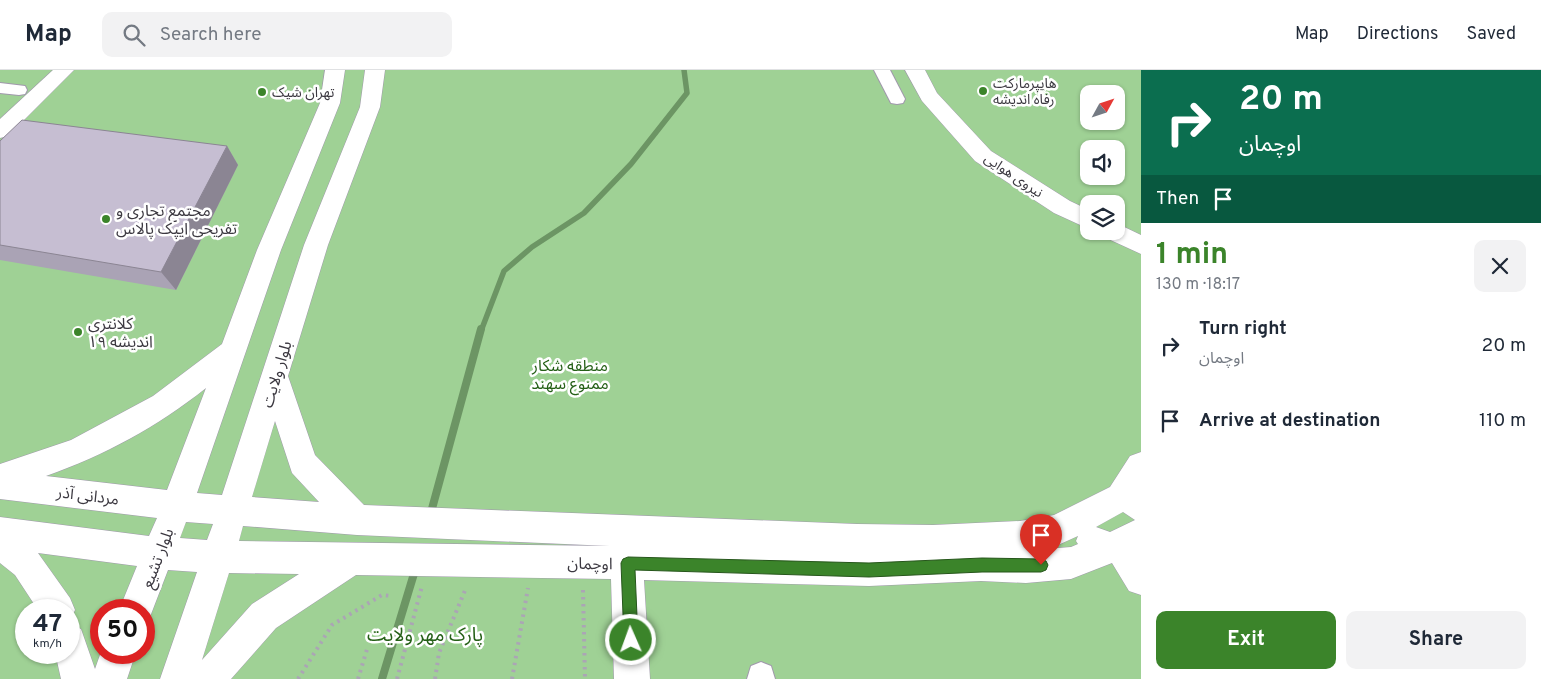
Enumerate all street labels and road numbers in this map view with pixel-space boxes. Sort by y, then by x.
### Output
street label: نیروی هوایی [981,150,1046,202]
street label: بلوار ولایت [258,339,298,410]
street label: مردانی آذر [54,483,120,511]
street label: بلوار تشیع [138,526,180,592]
street label: اوچمان [567,555,613,575]

